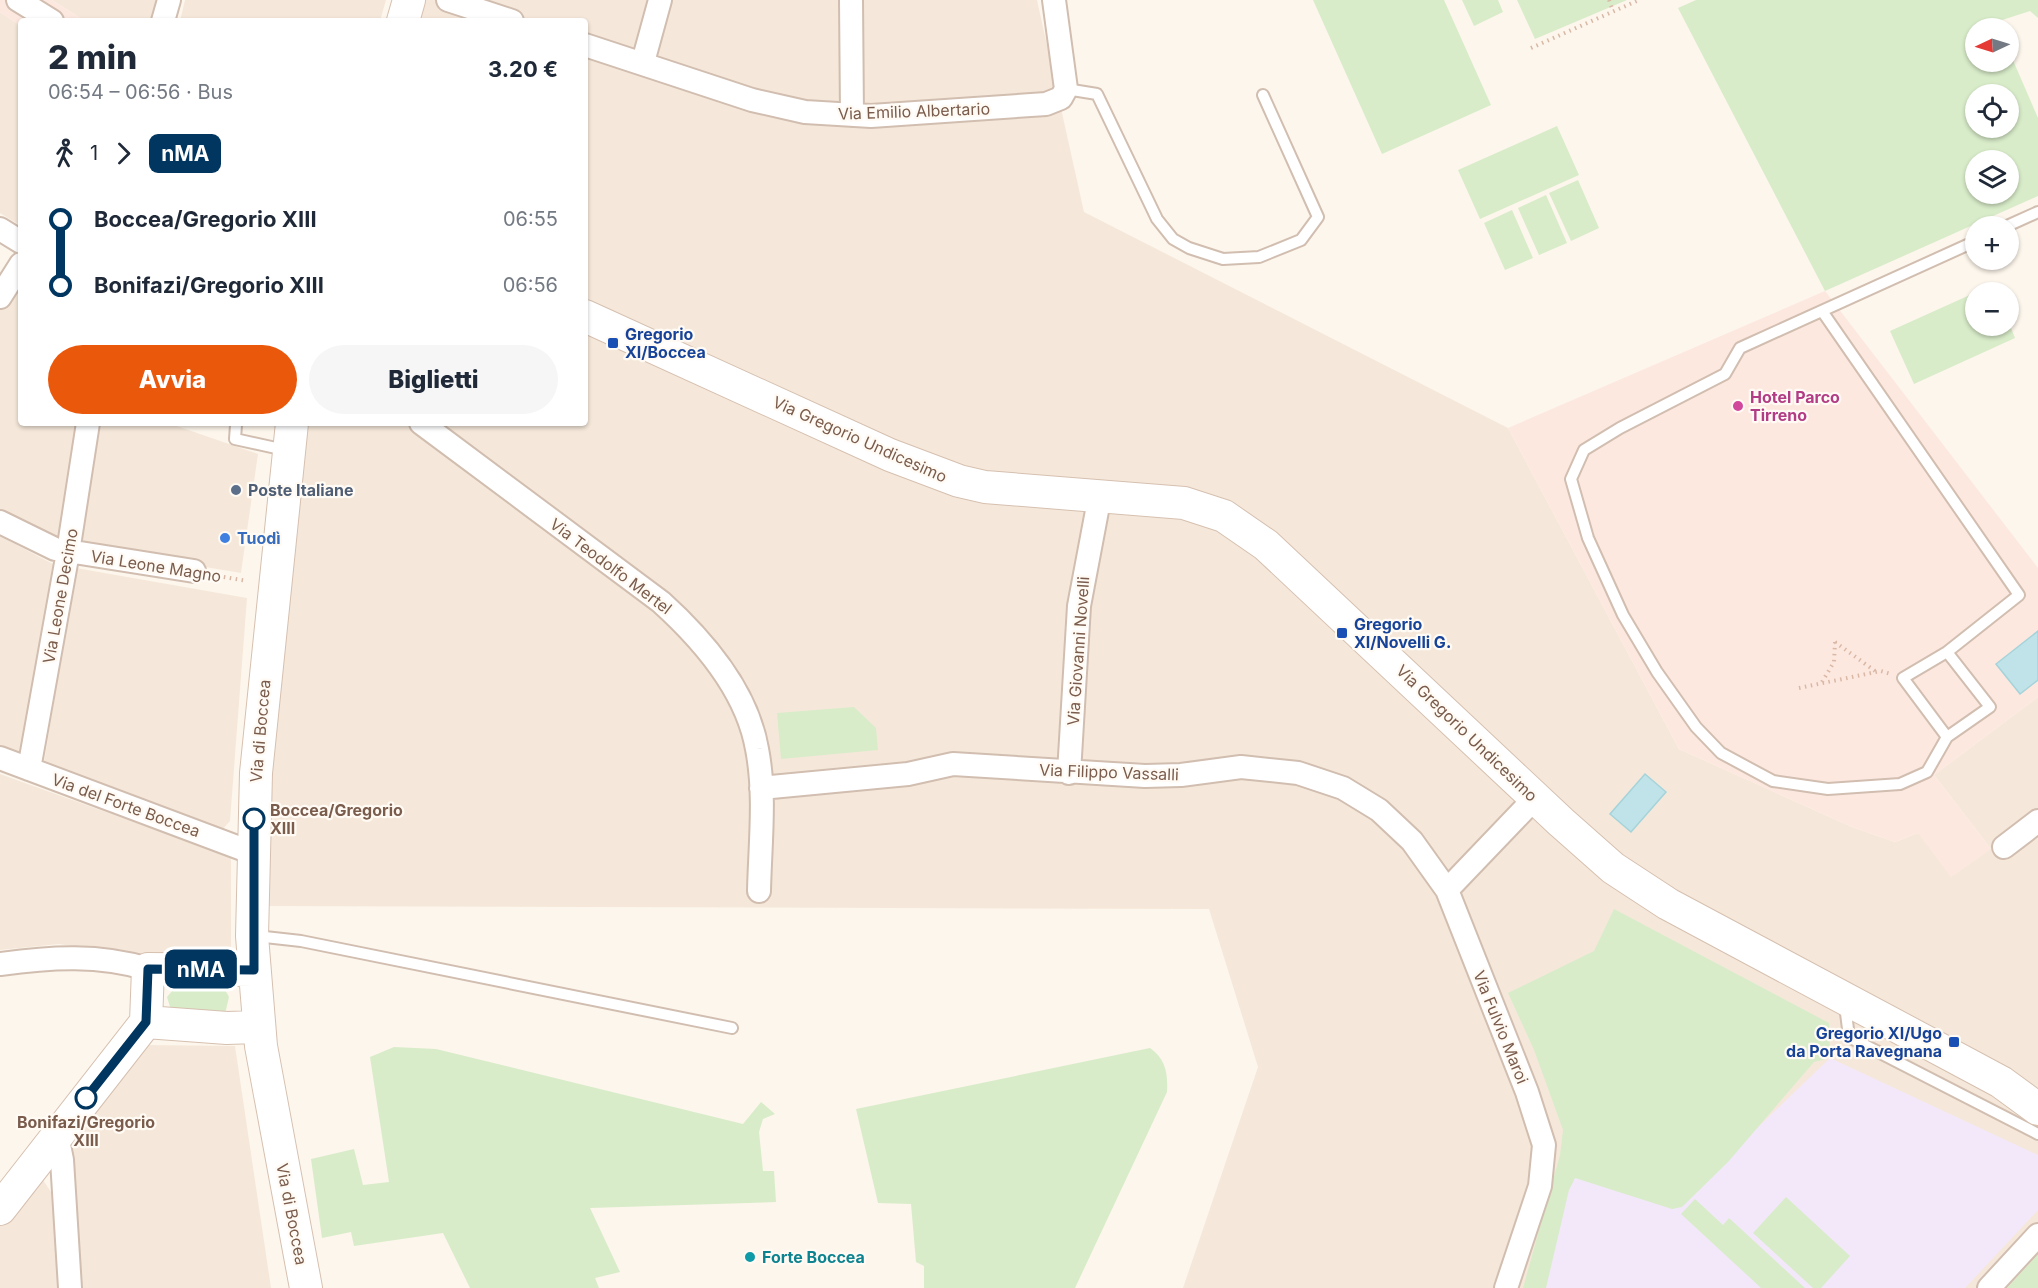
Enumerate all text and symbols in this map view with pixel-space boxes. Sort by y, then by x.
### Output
north arrow [1965,18,2019,72]
map controls [1965,18,2019,336]
text: 2 min [48,37,137,77]
text: 3.20 € [488,56,558,82]
text: 06:54 – 06:56 · Bus [48,80,233,104]
button: locate [1965,84,2019,138]
street label: Via Emilio Albertario [838,98,990,124]
icon: walk [48,137,81,170]
icon: forward [107,137,140,170]
text: 1 [90,141,98,165]
text: nMA [161,141,209,166]
button: layers [1965,150,2019,204]
text: Boccea/Gregorio XIII [94,206,317,232]
text: 06:55 [503,207,558,231]
button: + [1965,216,2019,270]
text: Bonifazi/Gregorio XIII [94,272,324,298]
text: 06:56 [503,273,558,297]
button: − [1965,282,2019,336]
place label: Gregorio XI/Boccea [625,324,706,362]
marker: Gregorio XI/Boccea [606,336,620,350]
button: Avvia [48,345,297,414]
button: Biglietti [309,345,558,414]
place label: Hotel Parco Tirreno [1750,387,1840,425]
street label: Via Gregorio Undicesimo [770,392,950,486]
marker: Hotel Parco Tirreno [1731,399,1745,413]
place label: Poste Italiane [248,480,353,500]
marker: Poste Italiane [229,483,243,497]
street label: Via Teodolfo Mertel [546,514,676,618]
street label: Via Leone Decimo [38,527,82,665]
place label: Tuodì [237,528,281,548]
marker: Tuodì [218,531,232,545]
street label: Via Leone Magno [89,546,223,586]
street label: Via Giovanni Novelli [1063,576,1093,726]
place label: Gregorio XI/Novelli G. [1354,614,1451,652]
marker: Gregorio XI/Novelli G. [1335,626,1349,640]
street label: Via Gregorio Undicesimo [1392,660,1542,806]
street label: Via di Boccea [246,679,274,783]
street label: Via Filippo Vassalli [1039,760,1179,784]
street label: Via del Forte Boccea [49,769,203,841]
place label: Boccea/Gregorio XIII [270,800,403,838]
marker: Boccea/Gregorio XIII [243,808,265,830]
line badge: nMA [166,950,236,988]
text: nMA [177,957,225,982]
street label: Via Fulvio Maroi [1469,967,1533,1087]
place label: Gregorio XI/Ugo da Porta Ravegnana [1786,1023,1942,1061]
marker: Gregorio XI/Ugo da Porta Ravegnana [1947,1035,1961,1049]
marker: Bonifazi/Gregorio XIII [75,1087,97,1109]
place label: Bonifazi/Gregorio XIII [17,1112,155,1150]
street label: Via di Boccea [272,1161,312,1267]
place label: Forte Boccea [762,1247,865,1267]
marker: Forte Boccea [743,1250,757,1264]

